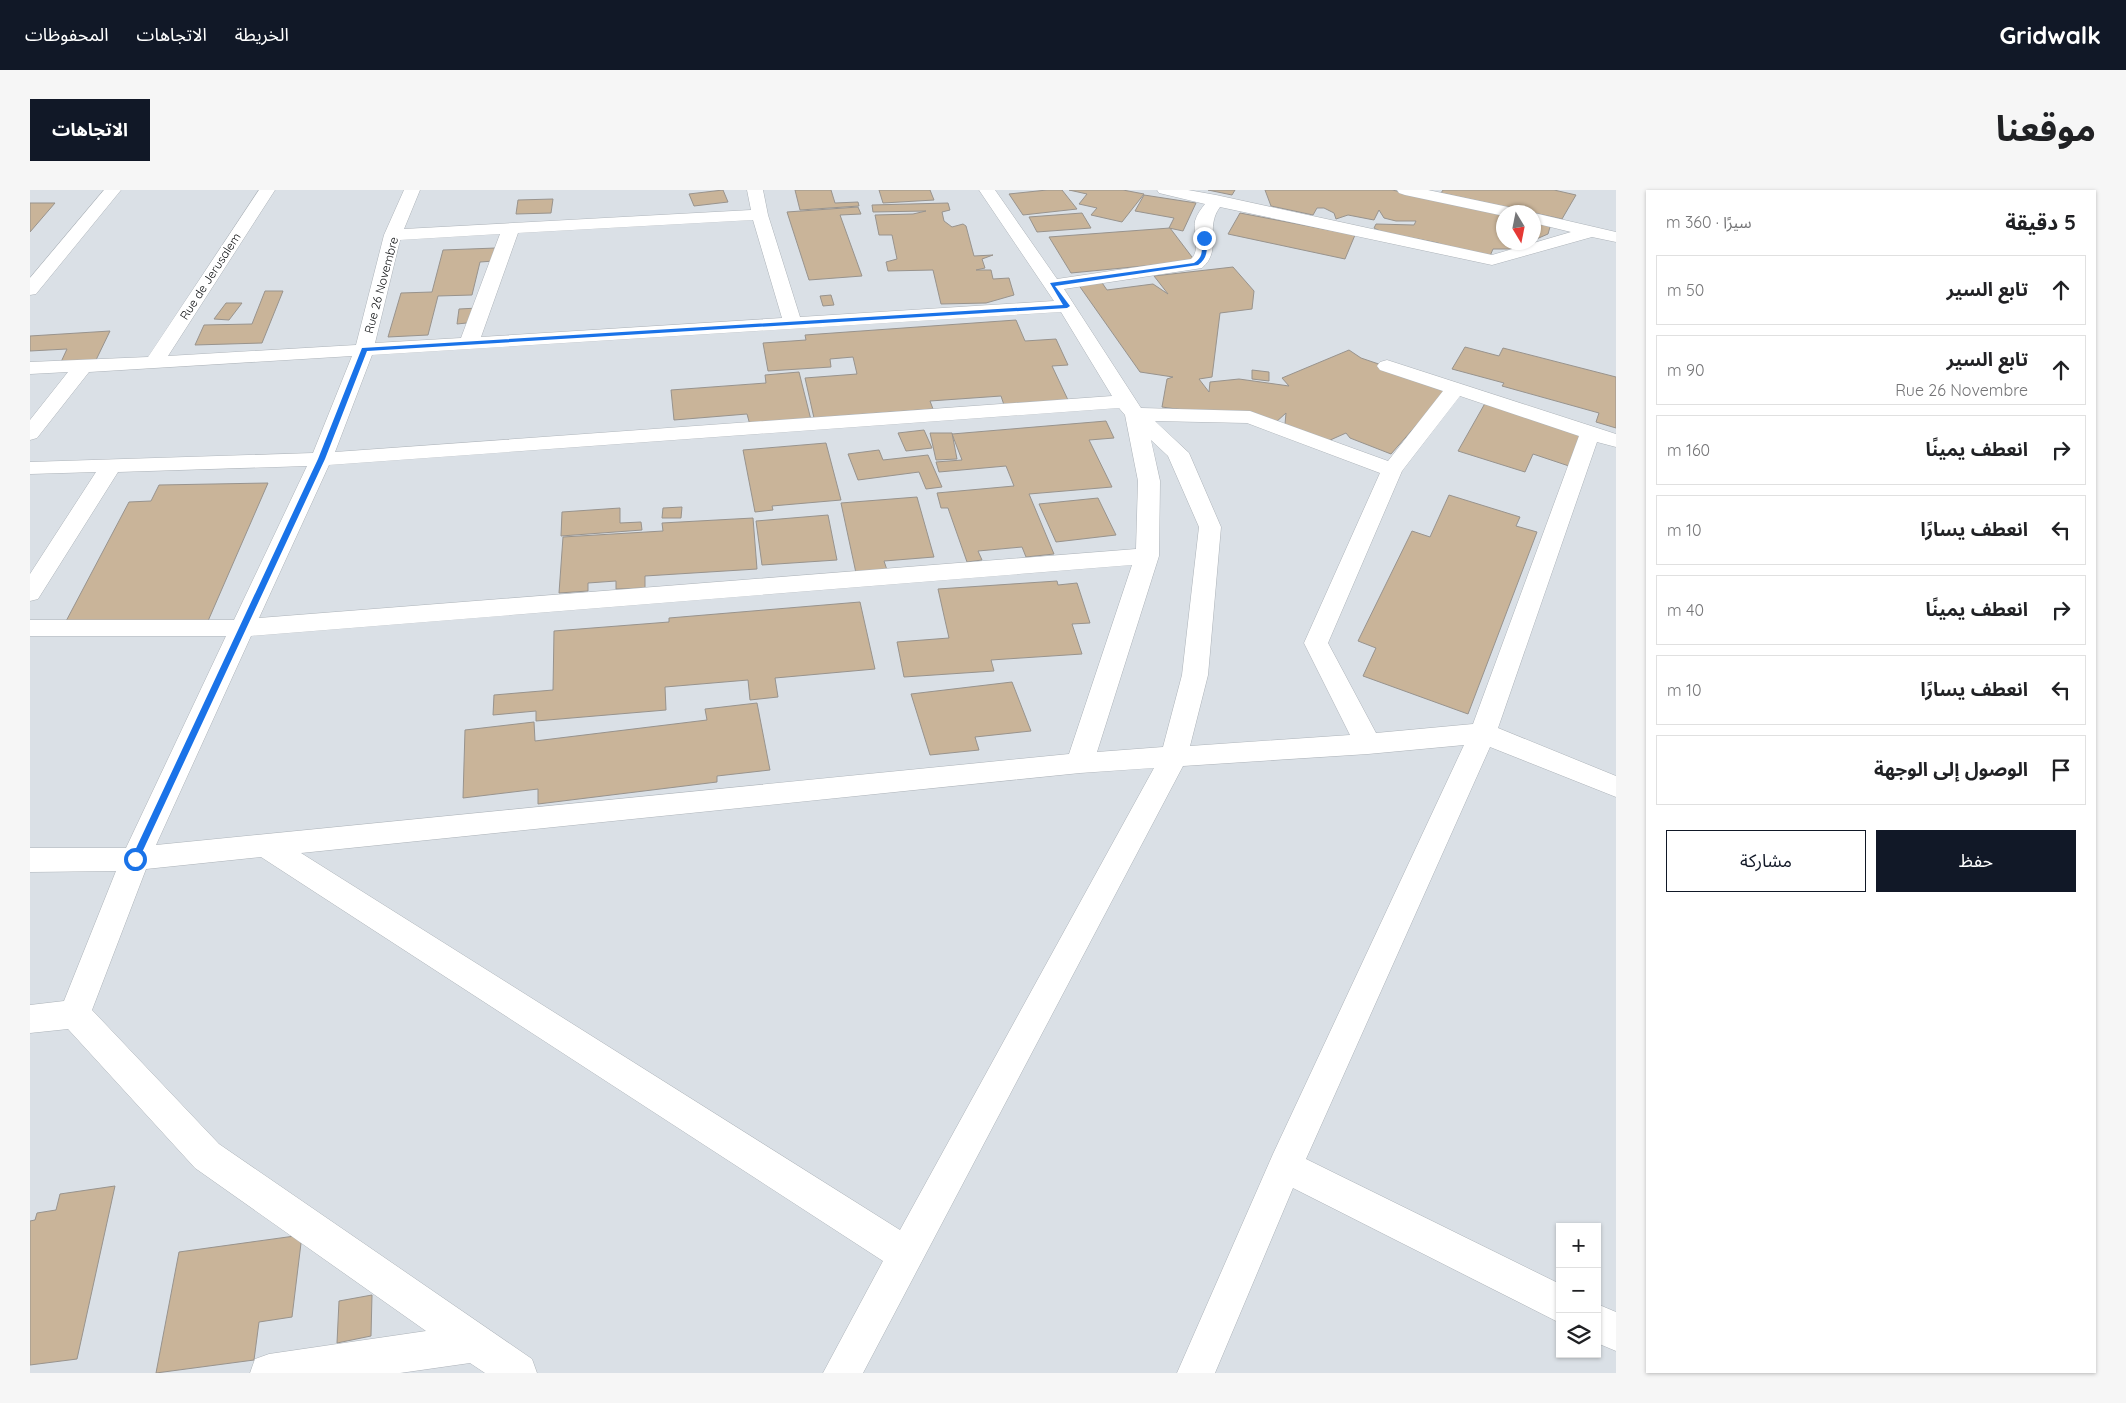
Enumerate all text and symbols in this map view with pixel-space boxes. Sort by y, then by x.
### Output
text: Gridwalk [1999,20,2101,50]
text: المحفوظات [25,23,109,46]
text: الاتجاهات [137,23,207,46]
text: الخريطة [235,23,289,46]
button: الاتجاهات [30,99,150,161]
text: موقعنا [1996,106,2096,150]
north arrow [1496,205,1541,250]
text: 5 دقيقة [2005,209,2076,235]
text: سيرًا · 360 m [1666,212,1752,232]
route end [1193,227,1216,250]
street label: Rue de Jerusalem [176,230,244,322]
street label: Rue 26 Novembre [361,235,401,335]
icon: ahead [2047,276,2075,304]
text: تابع السير [1946,277,2028,301]
text: 50 m [1667,280,1704,300]
text: تابع السير [1946,347,2028,371]
icon: ahead [2047,356,2075,384]
text: 90 m [1667,360,1704,380]
text: Rue 26 Novembre [1895,380,2028,400]
icon: right [2047,436,2075,464]
text: انعطف يمينًا [1926,437,2028,461]
text: 160 m [1667,440,1710,460]
icon: left [2047,516,2075,544]
text: انعطف يسارًا [1921,517,2028,541]
text: 10 m [1667,520,1701,540]
icon: right [2047,596,2075,624]
text: انعطف يمينًا [1926,597,2028,621]
text: 40 m [1667,600,1704,620]
icon: left [2047,676,2075,704]
text: انعطف يسارًا [1921,677,2028,701]
text: 10 m [1667,680,1701,700]
icon: arrive [2047,756,2075,784]
text: الوصول إلى الوجهة [1874,757,2028,781]
button: مشاركة [1666,830,1866,892]
button: حفظ [1876,830,2076,892]
route start [124,848,147,871]
map controls [1556,1223,1601,1358]
button: + [1556,1223,1601,1268]
button: − [1556,1268,1601,1313]
button: layers [1556,1313,1601,1358]

